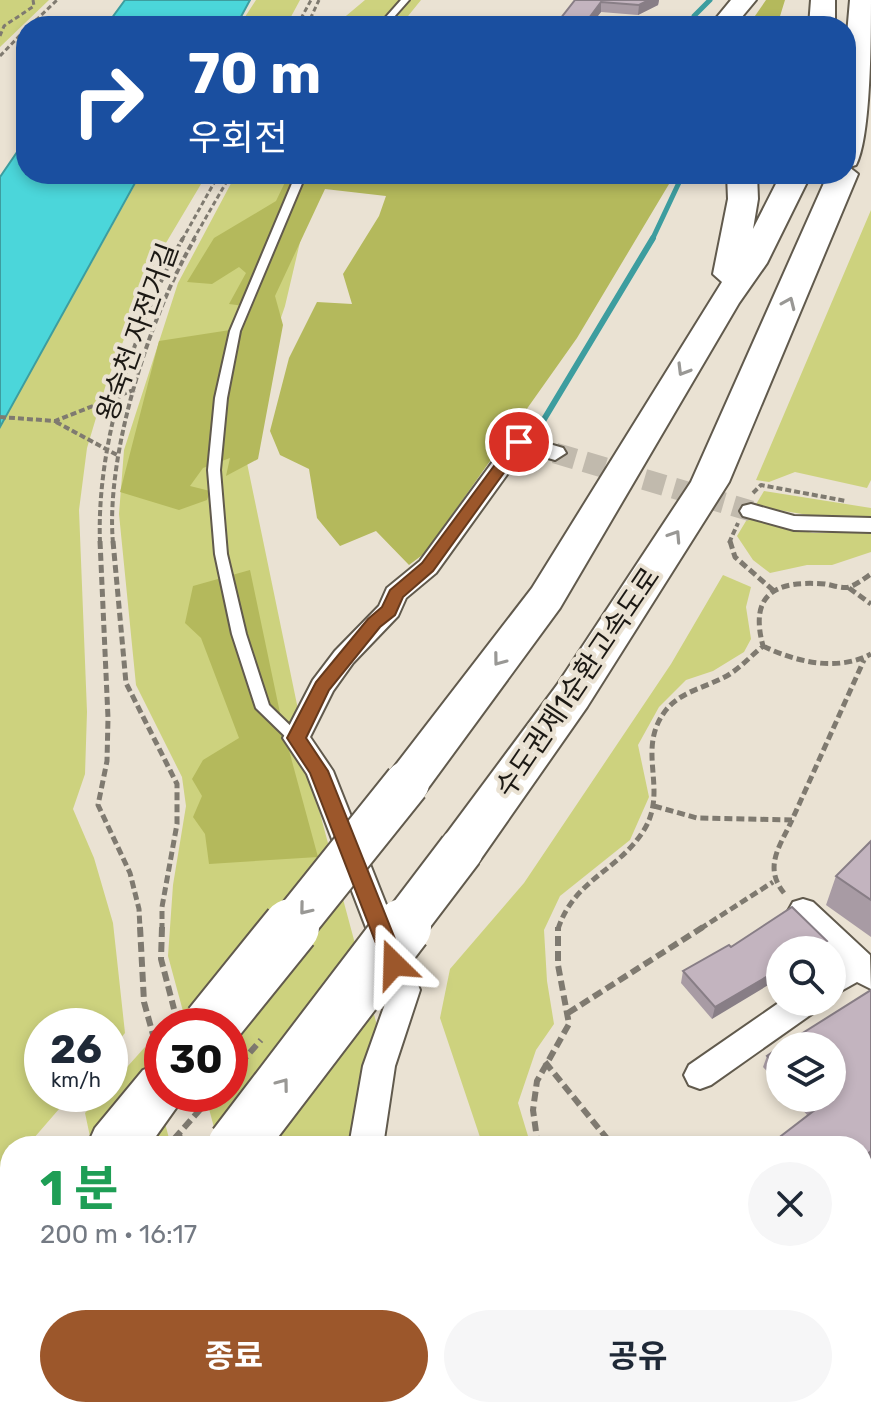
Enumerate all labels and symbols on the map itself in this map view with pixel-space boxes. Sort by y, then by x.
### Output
street label: 왕숙천 자전거길 [90,239,185,426]
one-way arrow [779,297,795,311]
one-way arrow [677,361,693,376]
pin [485,408,553,476]
one-way arrow [666,530,681,545]
street label: 수도권제1순환고속도로 [488,561,666,803]
one-way arrow [494,651,508,666]
one-way arrow [300,900,315,914]
position arrow [352,922,436,1006]
speed limit sign: 30 [144,1008,248,1112]
one-way arrow [273,1078,287,1093]

